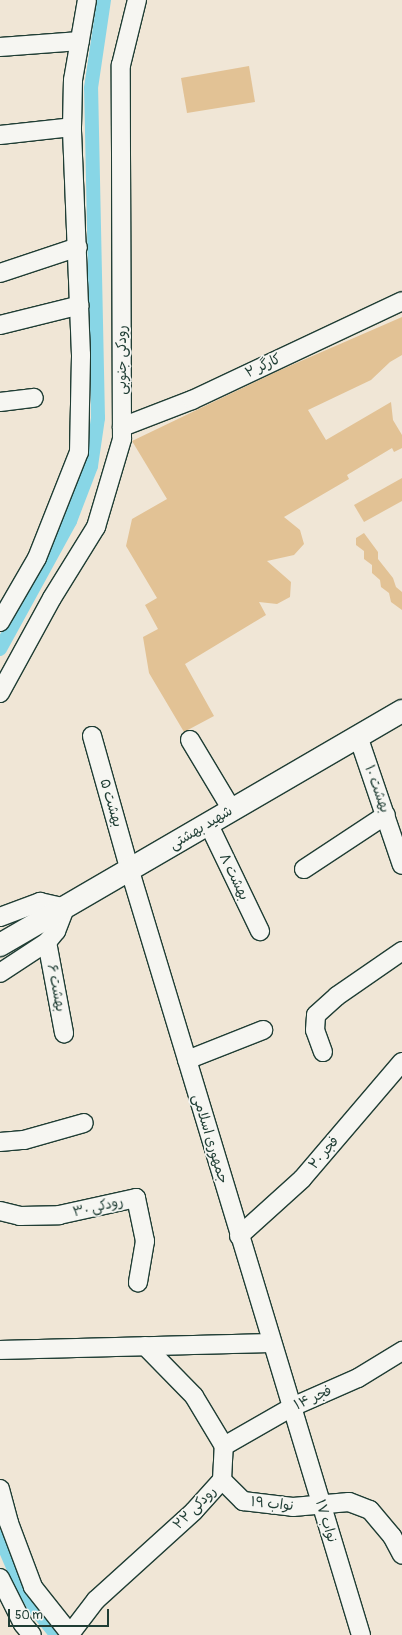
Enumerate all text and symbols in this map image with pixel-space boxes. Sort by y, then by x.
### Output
street label: رودکی جنوبی [114,325,130,395]
street label: کارگر ۲ [242,350,284,382]
street label: بهشت ۱۰ [361,763,393,815]
street label: بهشت ۵ [96,777,126,829]
street label: شهید بهشتی [166,803,236,853]
street label: بهشت ۸ [216,851,252,903]
street label: بهشت ۶ [43,963,69,1013]
street label: جمهوری اسلامی [188,1092,232,1186]
street label: فجر ۲۰ [305,1133,343,1173]
street label: رودکی ۳۰ [71,1193,125,1221]
street label: فجر ۱۴ [292,1382,334,1414]
street label: رودکی ۲۲ [170,1483,220,1533]
street label: نواب ۱۹ [250,1493,294,1515]
street label: نواب ۱۷ [312,1497,340,1545]
scale bar [10,1601,111,1627]
text: 50 m [15,1608,43,1623]

